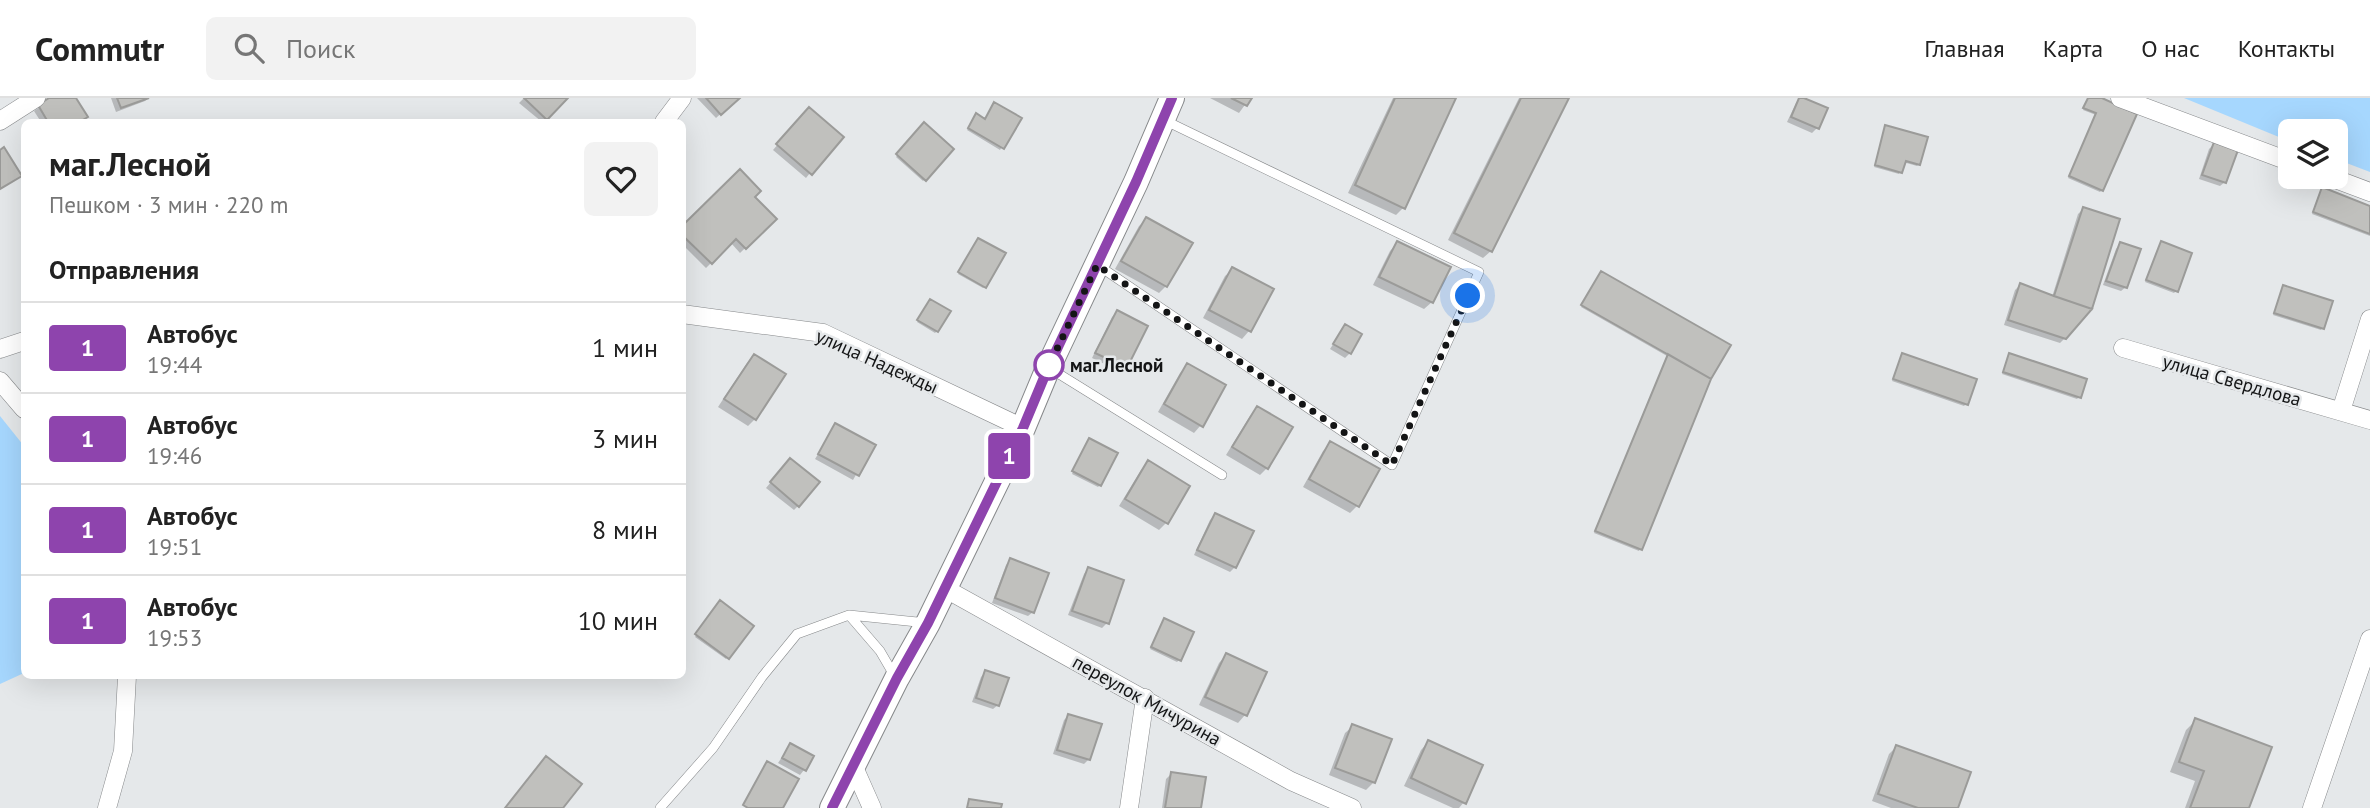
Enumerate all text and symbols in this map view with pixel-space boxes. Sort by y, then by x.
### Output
search box [206,17,696,80]
text: Commutr [35,27,164,70]
icon: search [230,29,268,67]
text: Поиск [286,32,355,65]
text: Главная [1924,33,2005,64]
text: Карта [2043,33,2103,64]
text: О нас [2141,33,2200,64]
text: Контакты [2238,33,2335,64]
map controls [2278,119,2348,189]
button: layers [2278,119,2348,189]
text: маг.Лесной [49,142,211,185]
button: heart [584,142,658,216]
text: Пешком · 3 мин · 220 m [49,190,288,219]
text: Отправления [49,253,199,286]
your location [1450,278,1485,313]
text: Автобус [147,317,238,350]
street label: улица Надежды [812,323,942,399]
text: 1 мин [592,331,658,364]
text: 1 [81,332,94,363]
street label: улица Свердлова [2160,349,2304,411]
text: 19:44 [147,350,202,379]
marker: маг.Лесной [1034,350,1064,380]
place label: маг.Лесной [1070,353,1163,377]
text: Автобус [147,408,238,441]
text: 3 мин [592,422,658,455]
text: 1 [81,423,94,454]
line badge: 1 [986,433,1032,479]
text: 1 [1002,440,1016,471]
text: 19:46 [147,441,202,470]
text: Автобус [147,499,238,532]
text: 8 мин [592,513,658,546]
text: 1 [81,514,94,545]
text: 19:51 [147,532,202,561]
text: Автобус [147,590,238,623]
text: 10 мин [578,604,658,637]
text: 1 [81,605,94,636]
text: 19:53 [147,623,202,652]
street label: переулок Мичурина [1069,649,1225,751]

